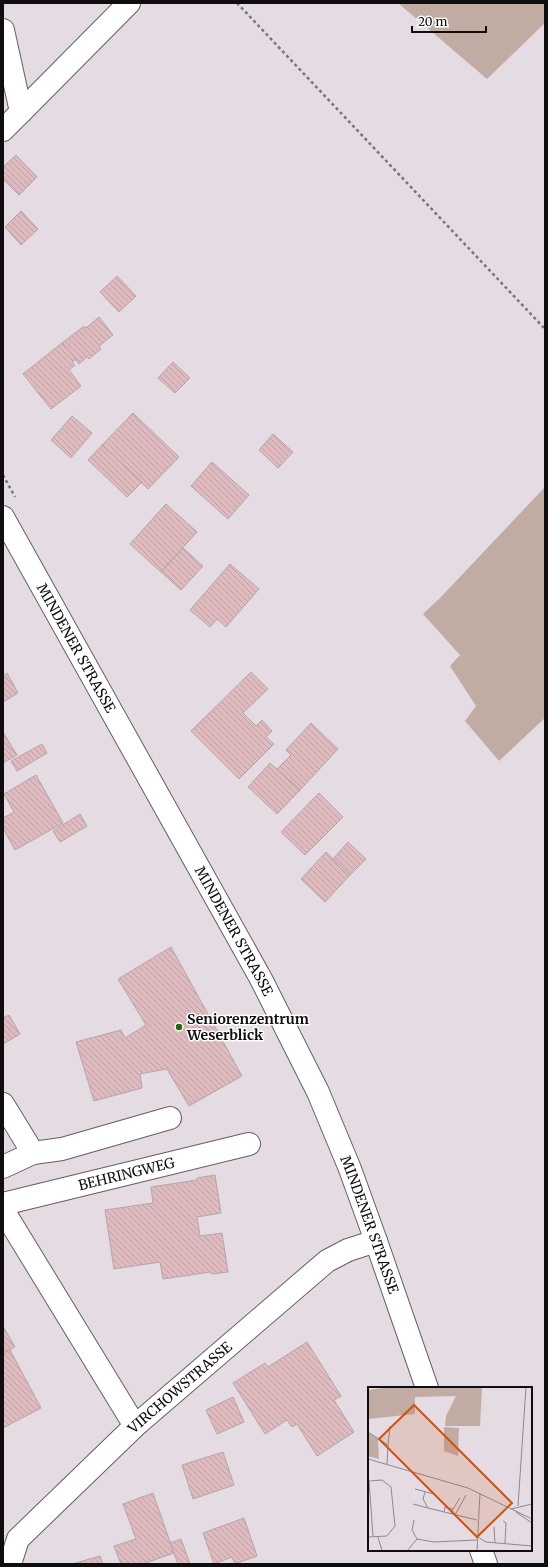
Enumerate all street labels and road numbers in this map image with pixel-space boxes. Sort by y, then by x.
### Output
street label: MINDENER STRASSE [33,580,119,716]
street label: MINDENER STRASSE [191,863,277,999]
street label: BEHRINGWEG [76,1153,176,1194]
street label: MINDENER STRASSE [336,1153,403,1296]
street label: VIRCHOWSTRASSE [123,1338,236,1438]

